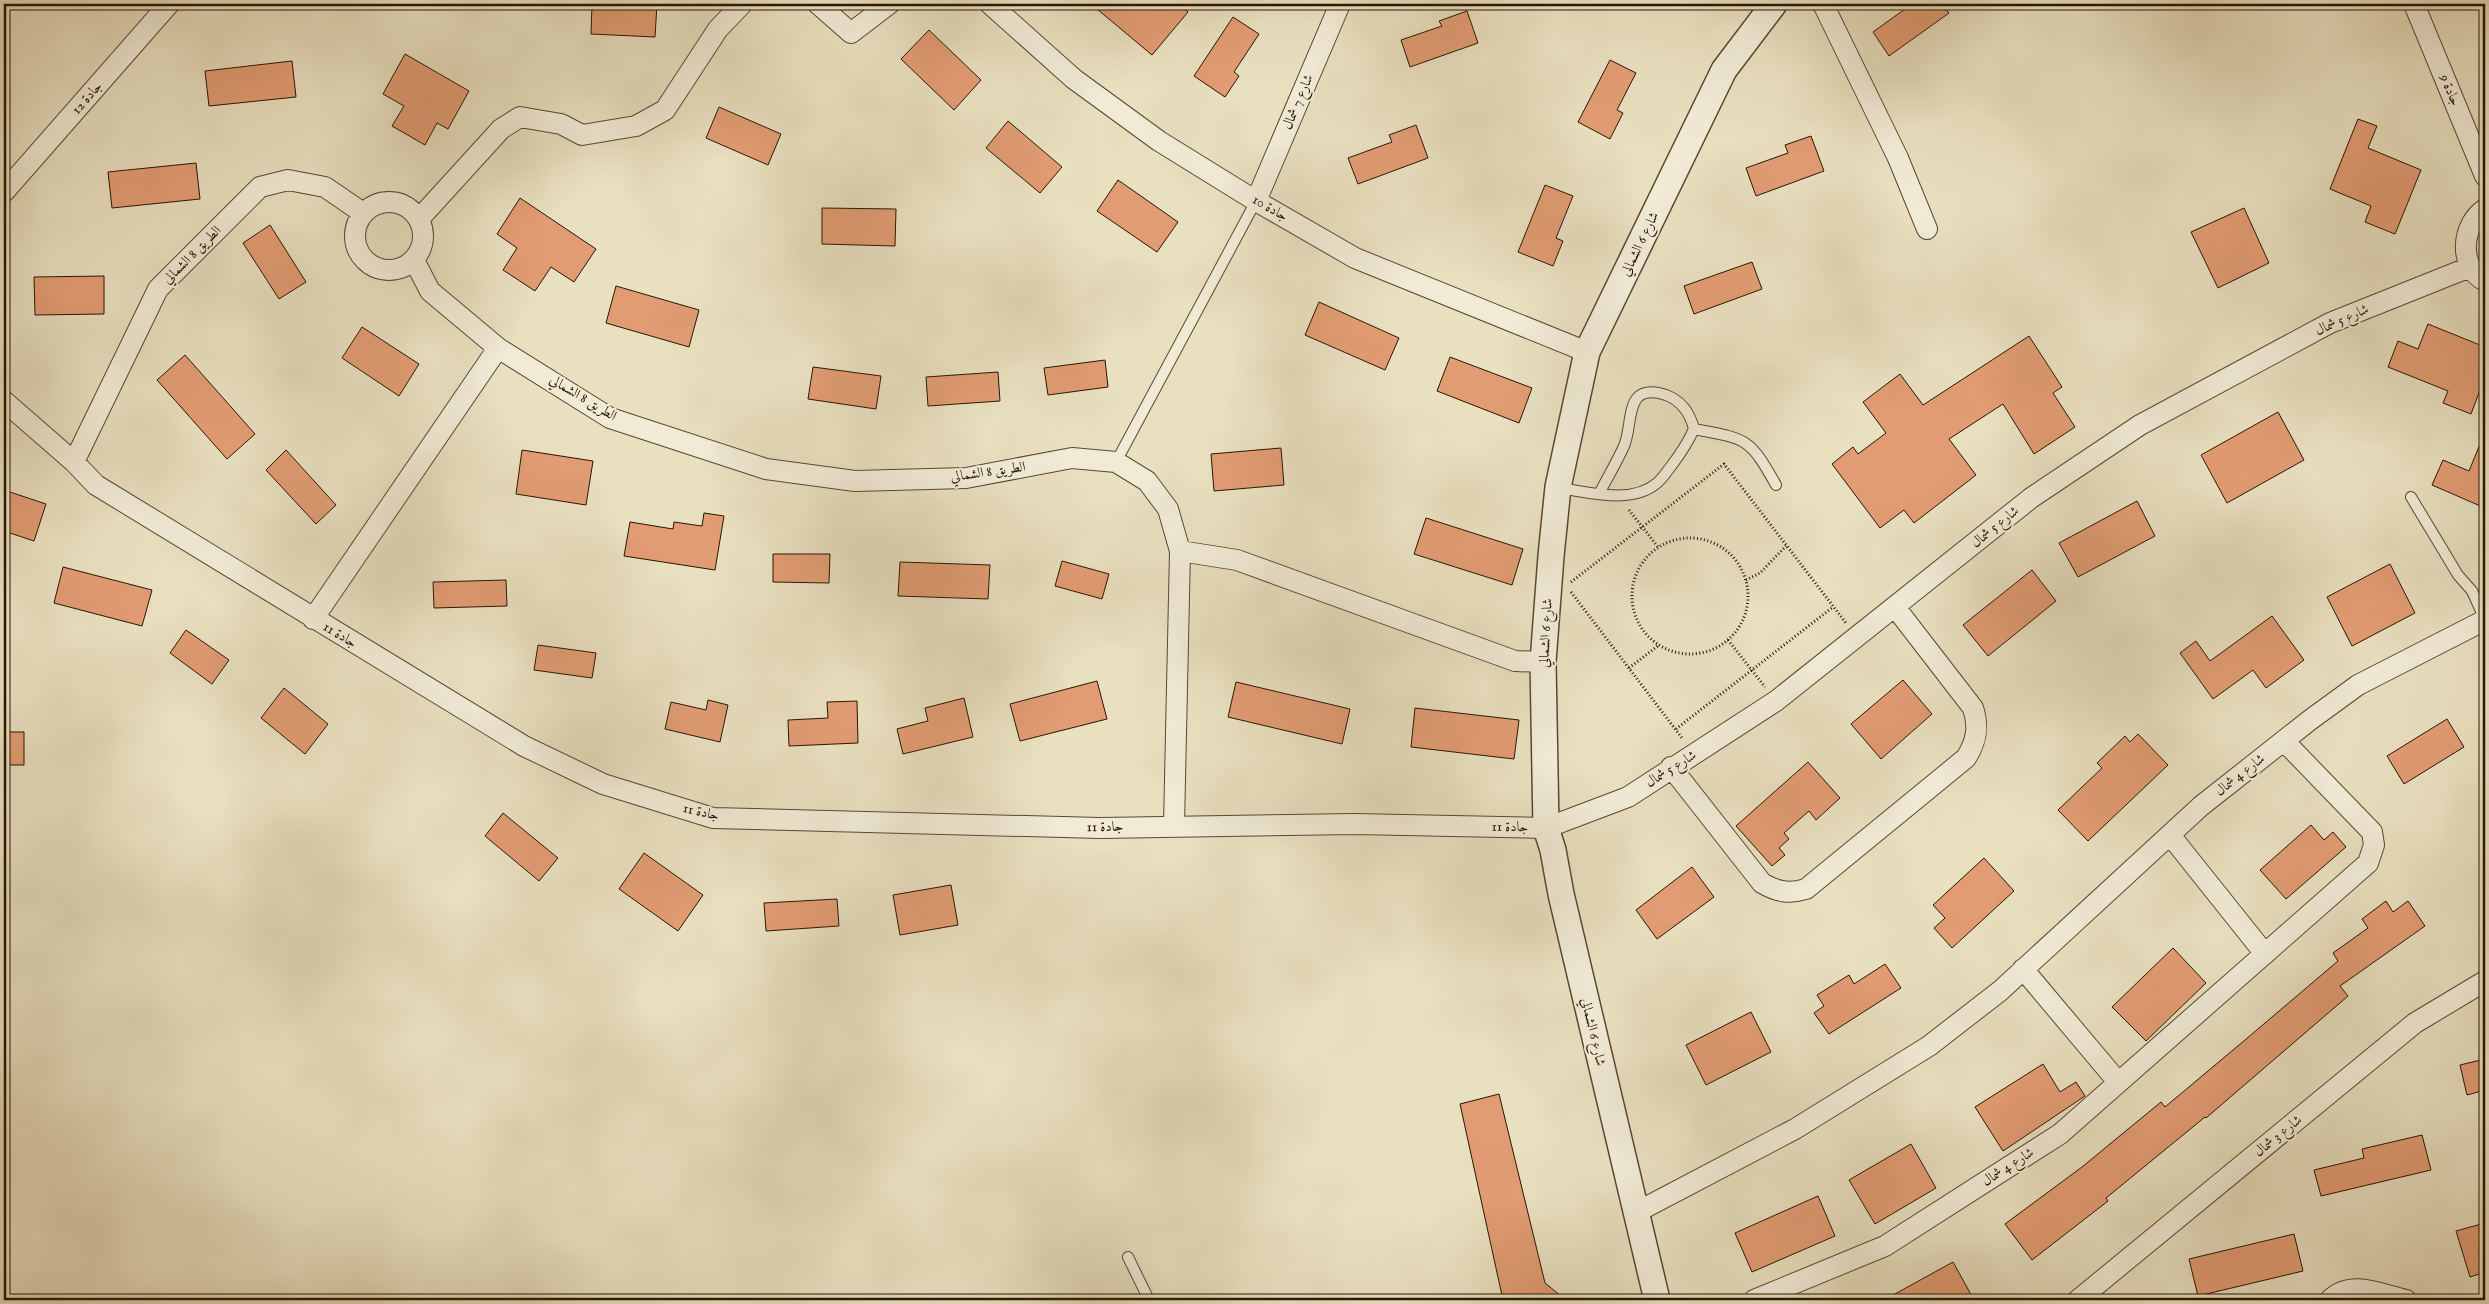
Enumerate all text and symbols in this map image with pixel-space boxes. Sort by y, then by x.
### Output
street label: جادة 9 [2435,71,2465,108]
street label: شارع 7 شمال [1278,72,1320,133]
street label: جادة 12 [68,78,106,118]
street label: جادة 10 [1249,191,1291,225]
street label: شارع 6 الشمالي [1617,209,1665,280]
street label: الطريق 8 الشمالي [159,222,227,290]
street label: شارع 5 شمال [2312,300,2373,342]
street label: الطريق 8 الشمالي [545,371,620,427]
street label: الطريق 8 الشمالي [949,458,1027,488]
street label: شارع 5 شمال [1967,502,2024,553]
street label: شارع 6 الشمالي [1535,598,1559,668]
street label: جادة 11 [320,618,360,652]
street label: شارع 5 شمال [1642,746,1701,793]
street label: شارع 4 شمال [2211,750,2270,802]
street label: جادة 11 [681,799,721,825]
street label: جادة 11 [1087,818,1123,836]
street label: جادة 11 [1492,818,1528,836]
street label: شارع 6 الشمالي [1574,996,1610,1068]
street label: شارع 3 شمال [2250,1111,2307,1163]
street label: شارع 4 شمال [1978,1143,2039,1192]

